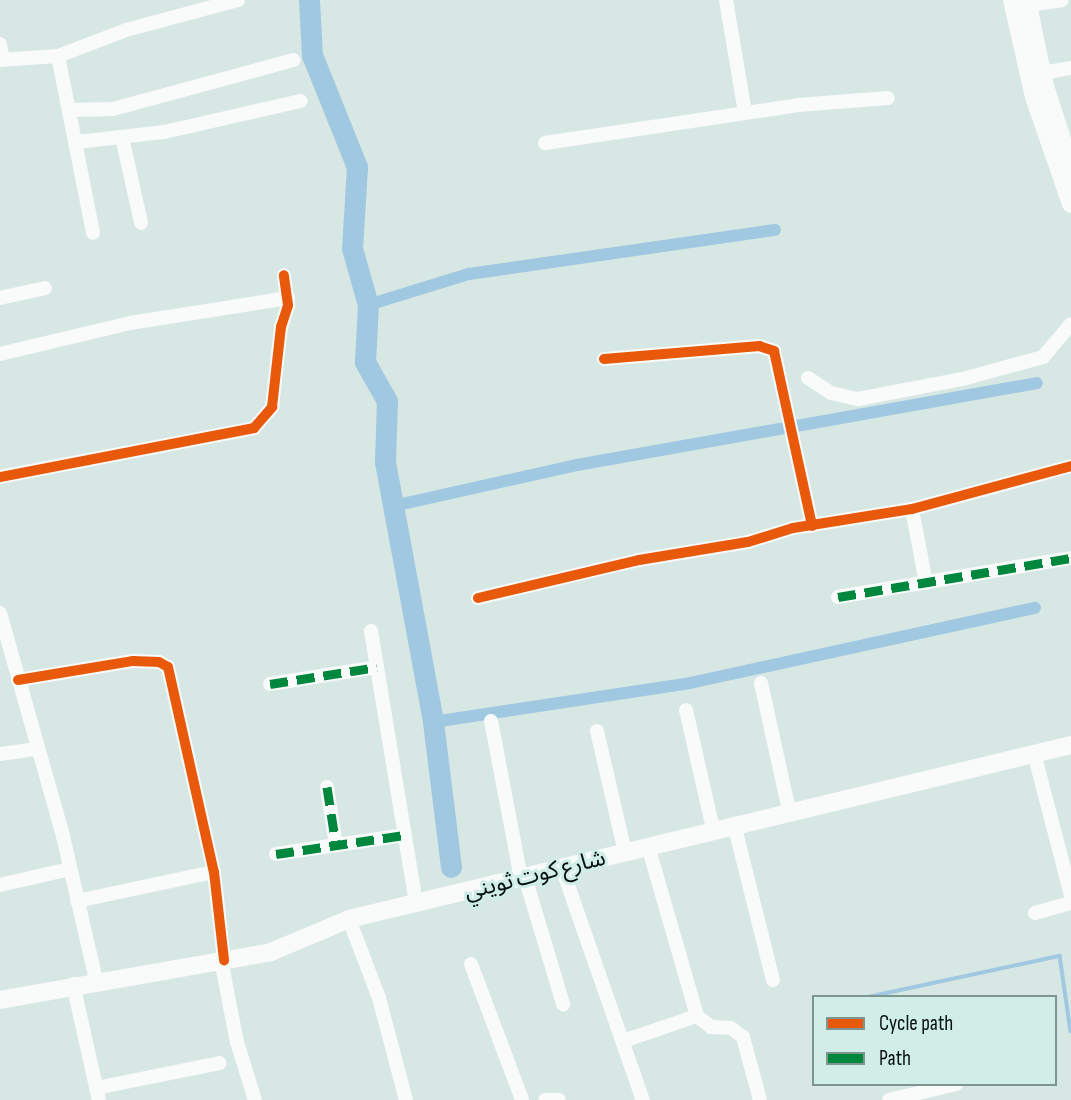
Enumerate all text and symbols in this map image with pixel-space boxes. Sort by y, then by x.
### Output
street label: شارع كوت ثويني [461,844,609,906]
legend [812,995,1057,1086]
text: Cycle path [879,1011,953,1036]
text: Path [879,1046,911,1071]

